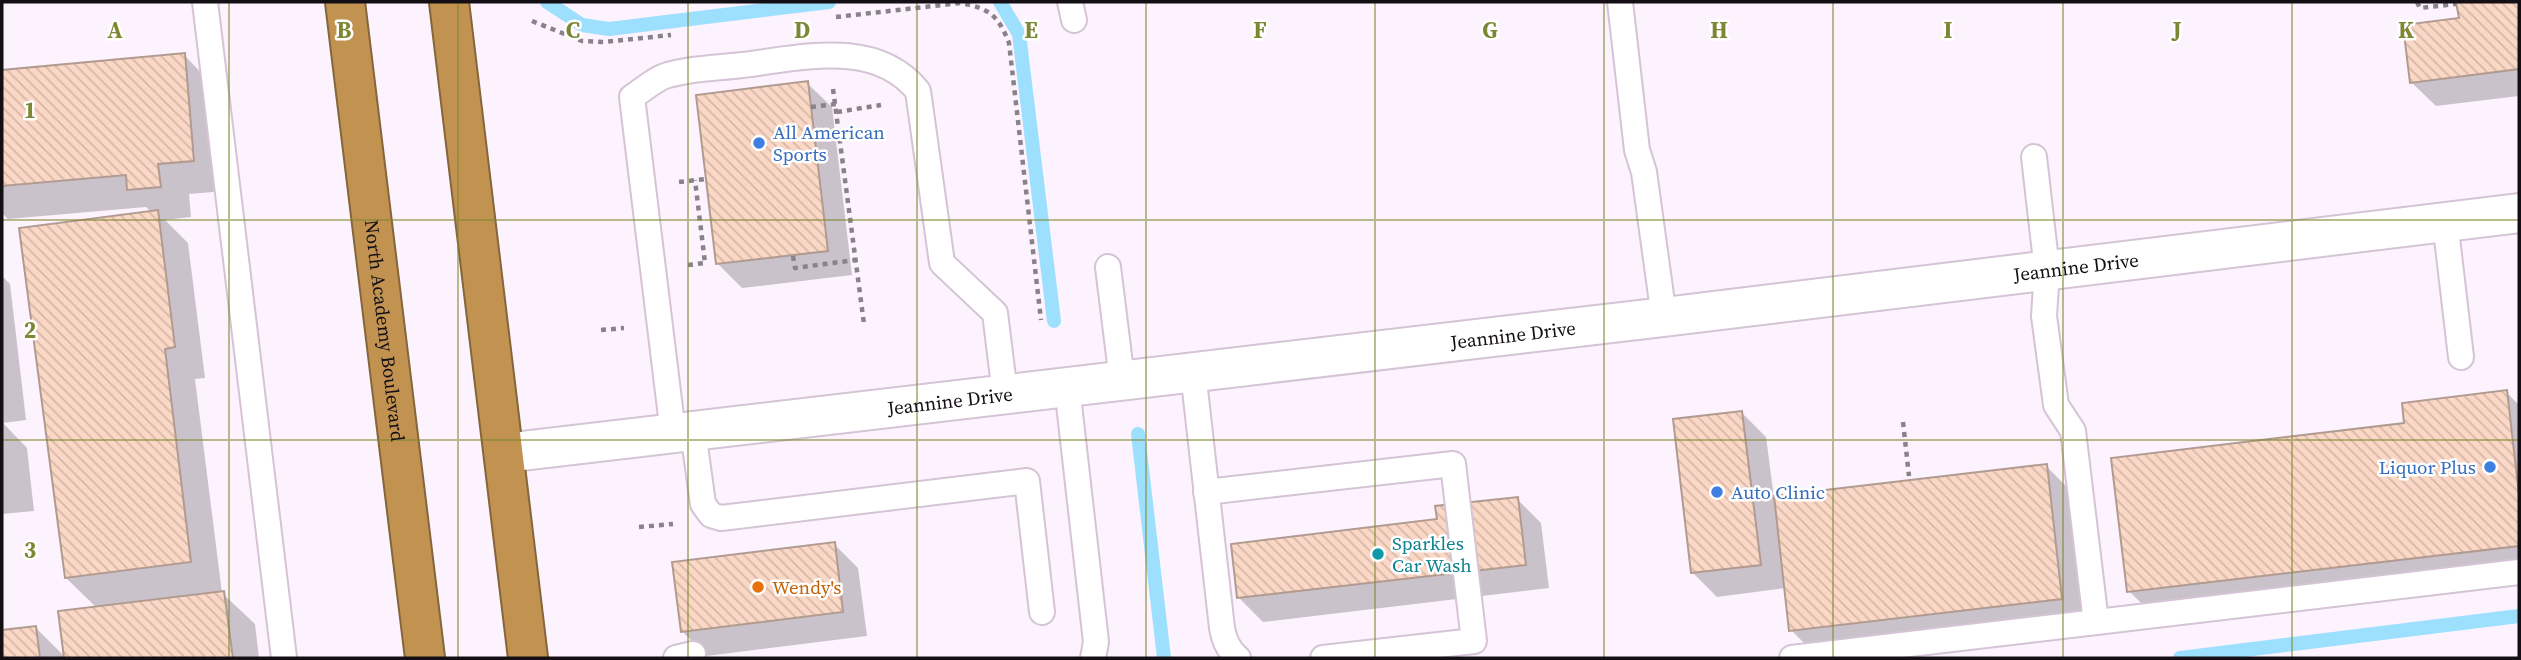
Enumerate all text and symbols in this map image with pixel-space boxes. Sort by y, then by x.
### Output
text: A [107,14,123,46]
text: B [337,14,352,46]
text: C [566,14,580,46]
text: D [794,14,810,46]
text: E [1024,14,1038,46]
text: F [1253,14,1267,46]
text: G [1482,14,1498,46]
text: H [1710,14,1728,46]
text: I [1944,14,1953,46]
text: J [2170,14,2182,46]
text: K [2398,14,2414,46]
text: 1 [24,94,36,126]
place label: All American Sports [773,119,885,167]
marker: All American Sports [751,135,767,151]
street label: North Academy Boulevard [359,218,412,443]
street label: Jeannine Drive [2011,246,2140,288]
text: 2 [24,314,36,346]
street label: Jeannine Drive [1448,314,1577,355]
street label: Jeannine Drive [885,381,1014,421]
place label: Liquor Plus [2379,454,2476,480]
marker: Liquor Plus [2482,459,2498,475]
place label: Auto Clinic [1731,479,1825,505]
marker: Auto Clinic [1709,484,1725,500]
place label: Sparkles Car Wash [1392,530,1472,578]
text: 3 [24,534,36,566]
marker: Sparkles Car Wash [1370,546,1386,562]
place label: Wendy's [772,574,842,600]
marker: Wendy's [750,579,766,595]

